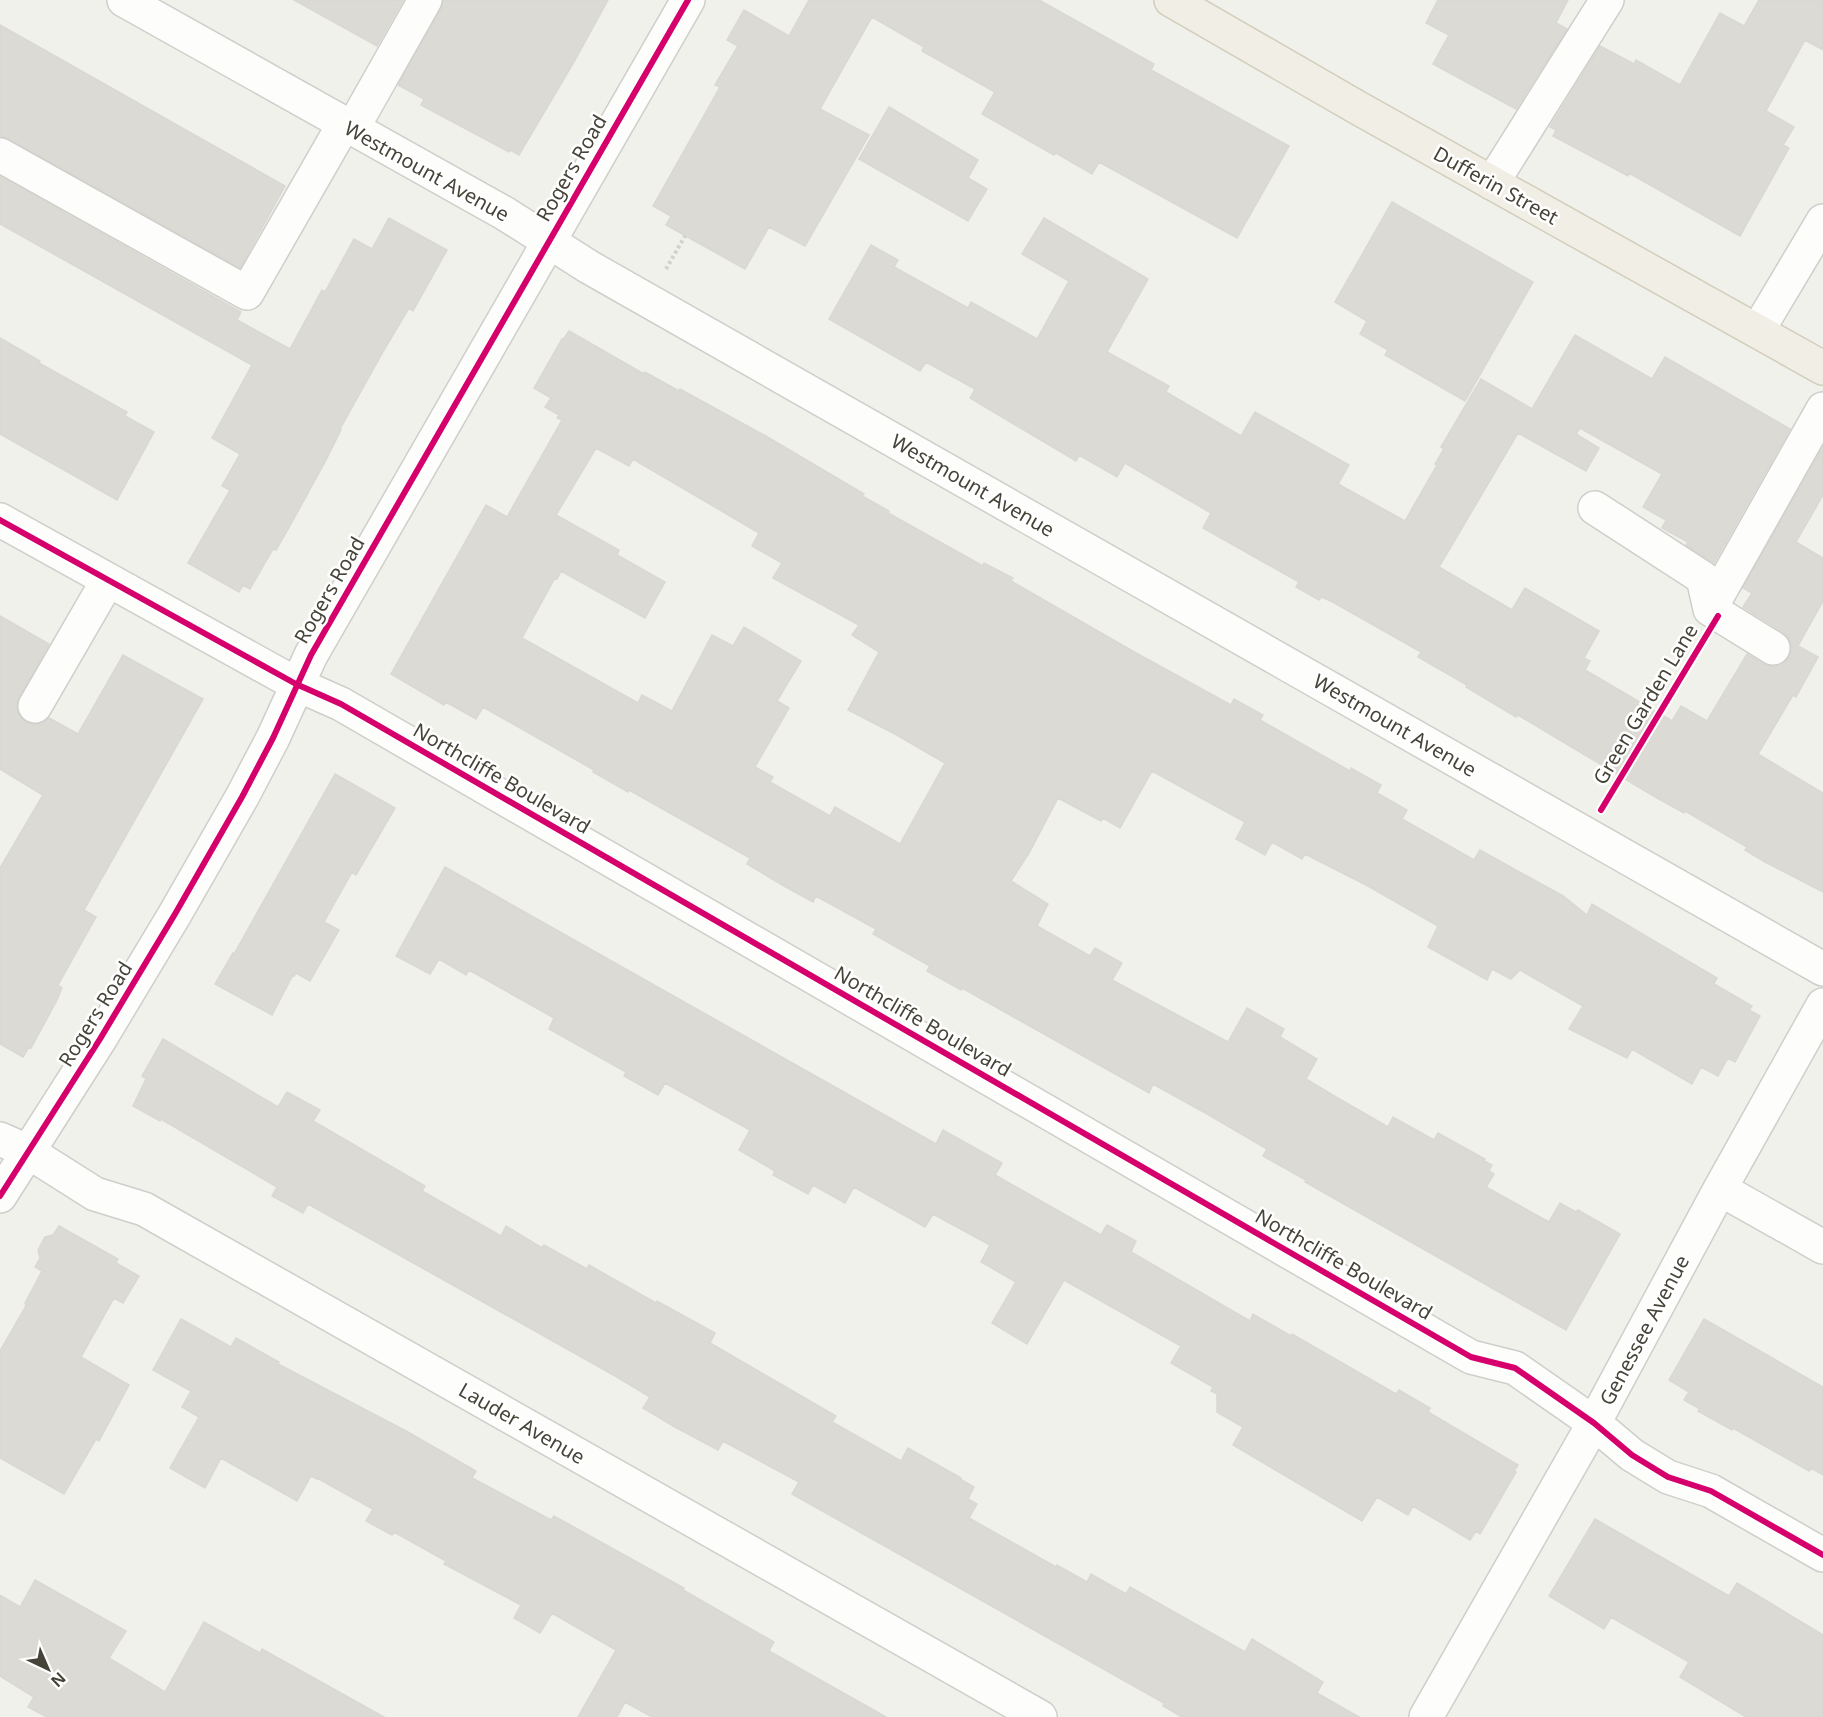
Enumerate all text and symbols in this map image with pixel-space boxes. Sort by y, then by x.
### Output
street label: Rogers Road [530,110,612,226]
street label: Westmount Avenue [340,114,514,228]
street label: Dufferin Street [1429,140,1563,230]
street label: Westmount Avenue [886,427,1060,543]
street label: Rogers Road [288,532,370,648]
street label: Green Garden Lane [1586,619,1704,789]
street label: Westmount Avenue [1308,667,1482,783]
street label: Northcliffe Boulevard [408,716,596,840]
street label: Rogers Road [52,956,138,1072]
street label: Northcliffe Boulevard [829,959,1017,1083]
street label: Northcliffe Boulevard [1250,1202,1438,1326]
street label: Genessee Avenue [1593,1250,1695,1410]
street label: Lauder Avenue [454,1376,590,1470]
north arrow [18,1639,78,1699]
text: N [46,1667,71,1692]

